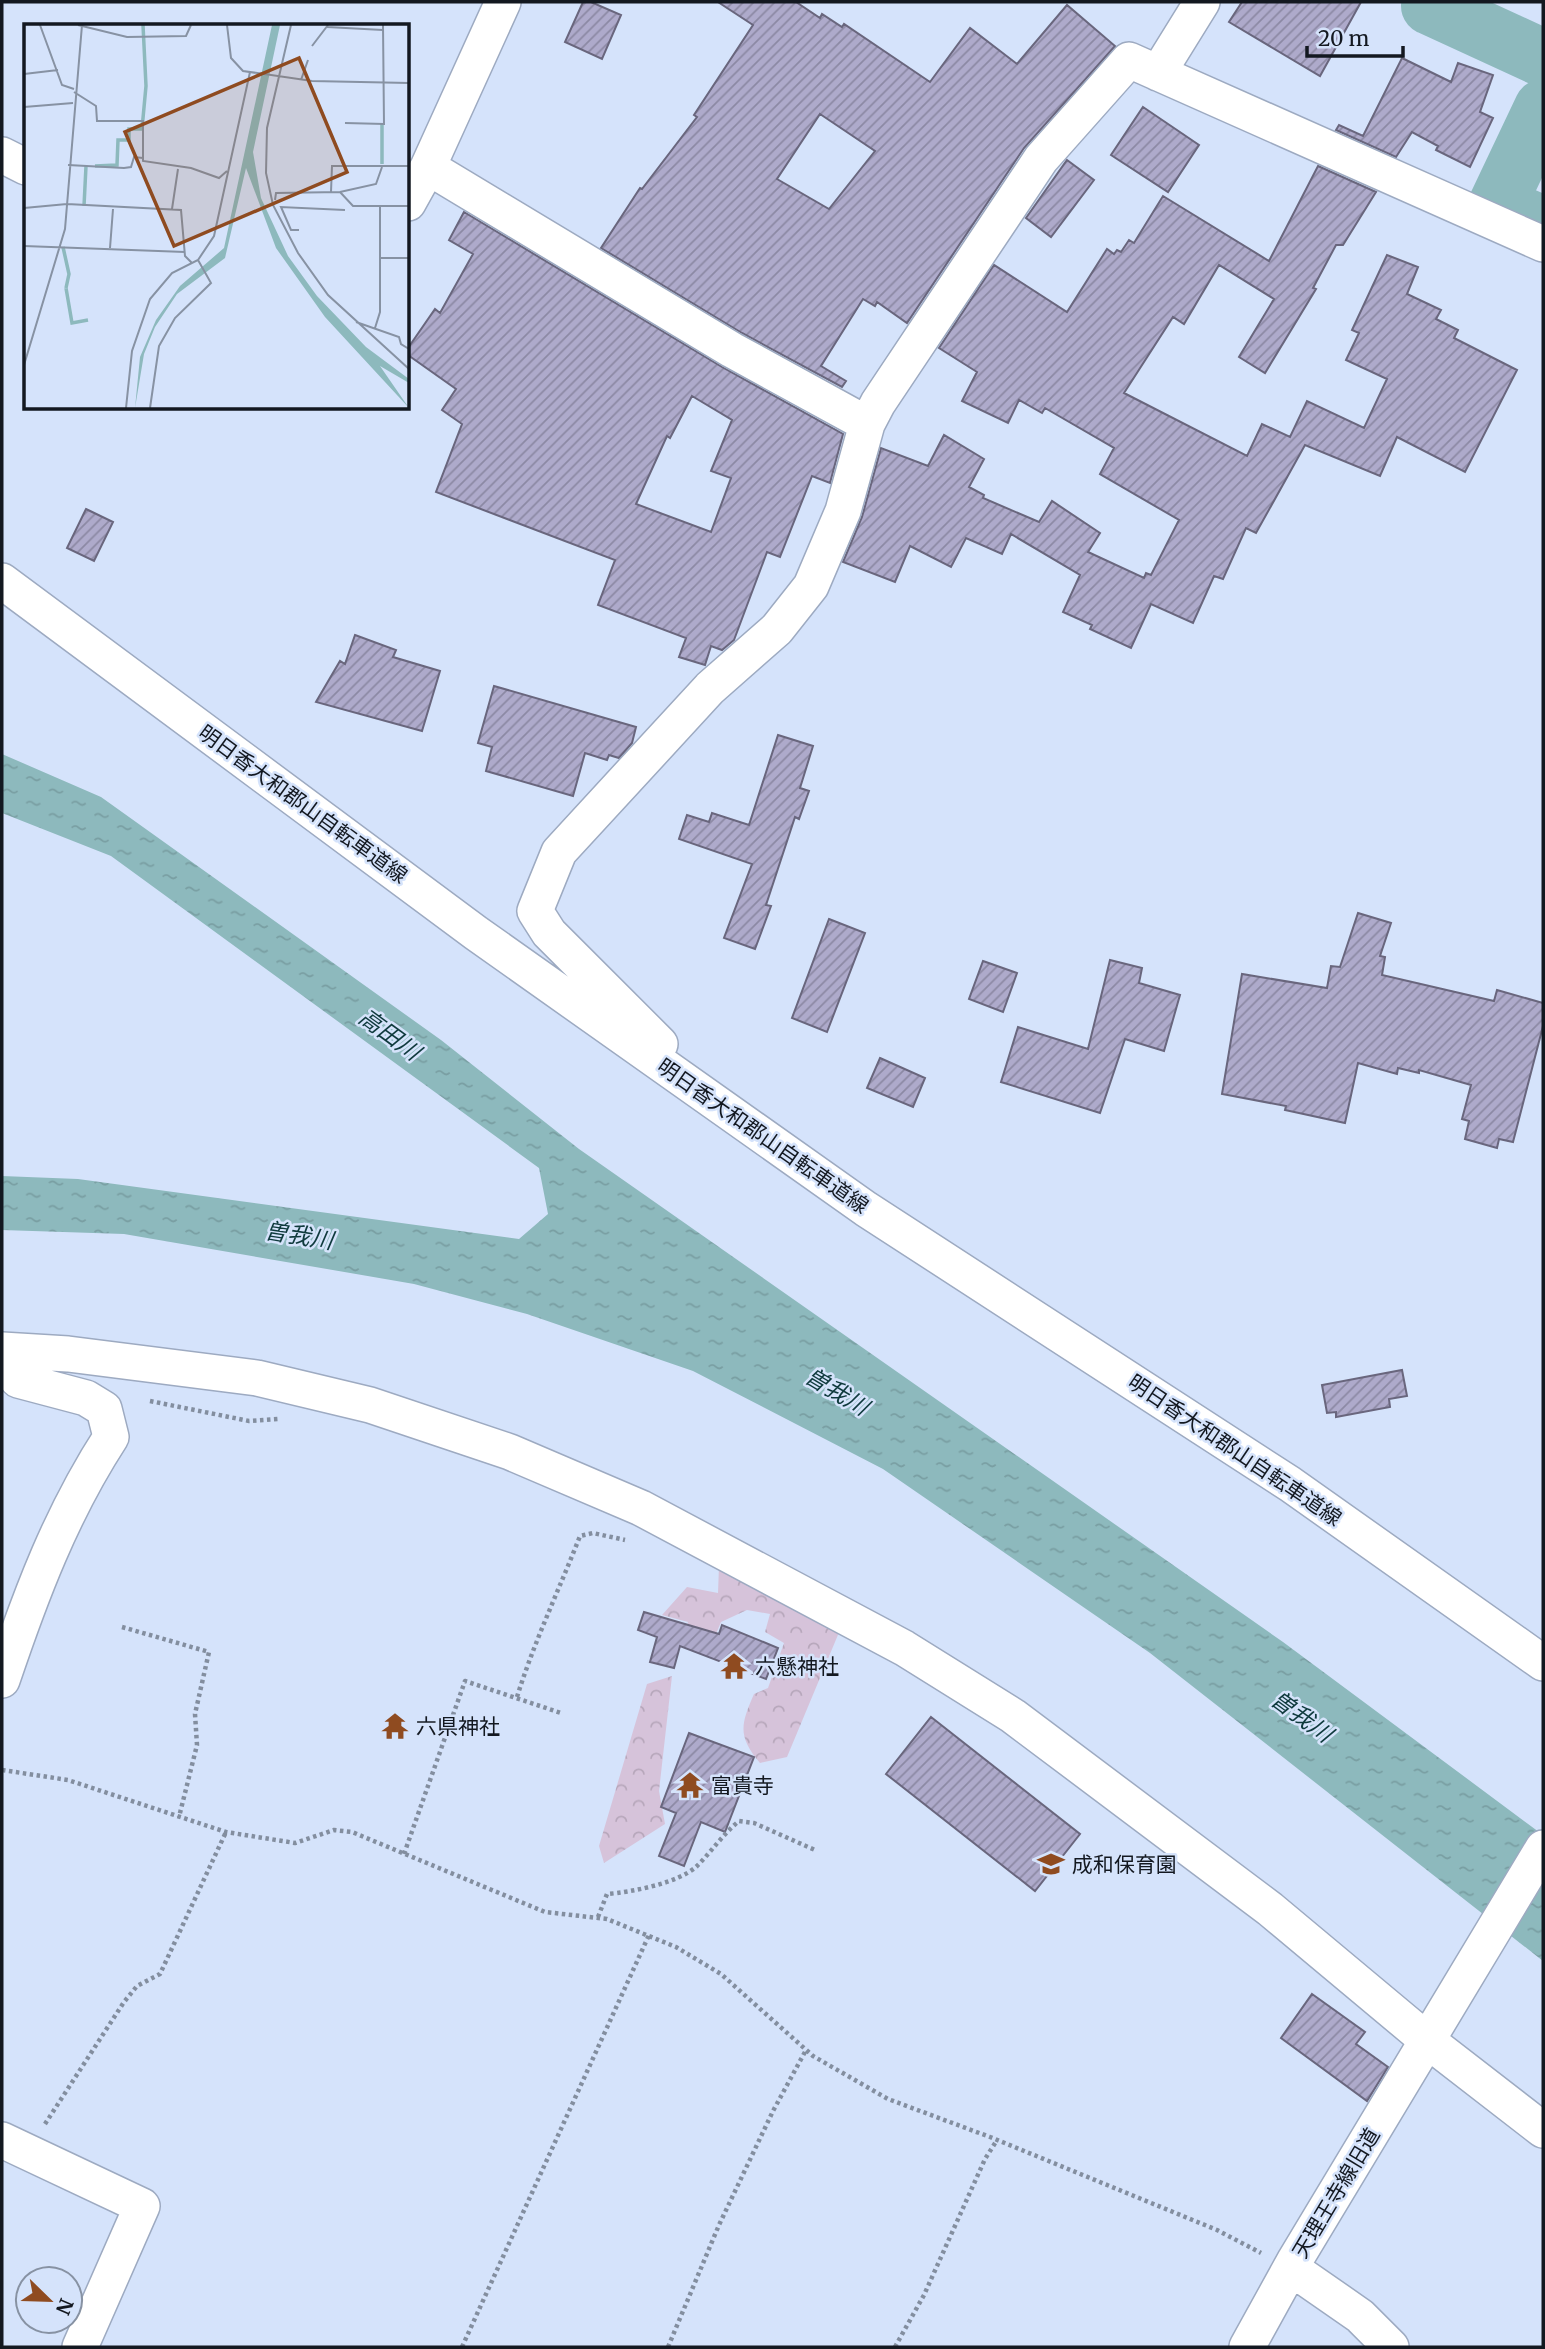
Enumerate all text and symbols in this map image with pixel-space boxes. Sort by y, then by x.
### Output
scale bar [1307,14,1403,58]
inset map [24,24,410,410]
text: 20 m [1318,25,1370,52]
street label: 明日香大和郡山自転車道線 [193,719,413,889]
water label: 高田川 [354,1002,429,1068]
street label: 明日香大和郡山自転車道線 [652,1053,874,1219]
water label: 曽我川 [263,1215,338,1255]
water label: 曽我川 [800,1361,877,1423]
street label: 明日香大和郡山自転車道線 [1123,1368,1347,1532]
temple icon: 六懸神社 [719,1651,749,1681]
place label: 六懸神社 [755,1653,839,1680]
water label: 曽我川 [1266,1684,1341,1750]
temple icon: 六県神社 [380,1711,410,1741]
place label: 六県神社 [416,1713,500,1740]
temple icon: 富貴寺 [675,1770,705,1800]
place label: 富貴寺 [711,1772,774,1799]
school or university icon: 成和保育園 [1036,1849,1066,1879]
place label: 成和保育園 [1072,1851,1177,1878]
street label: 天理王寺線旧道 [1287,2123,1385,2263]
north arrow [14,2265,84,2335]
text: N [51,2295,79,2318]

